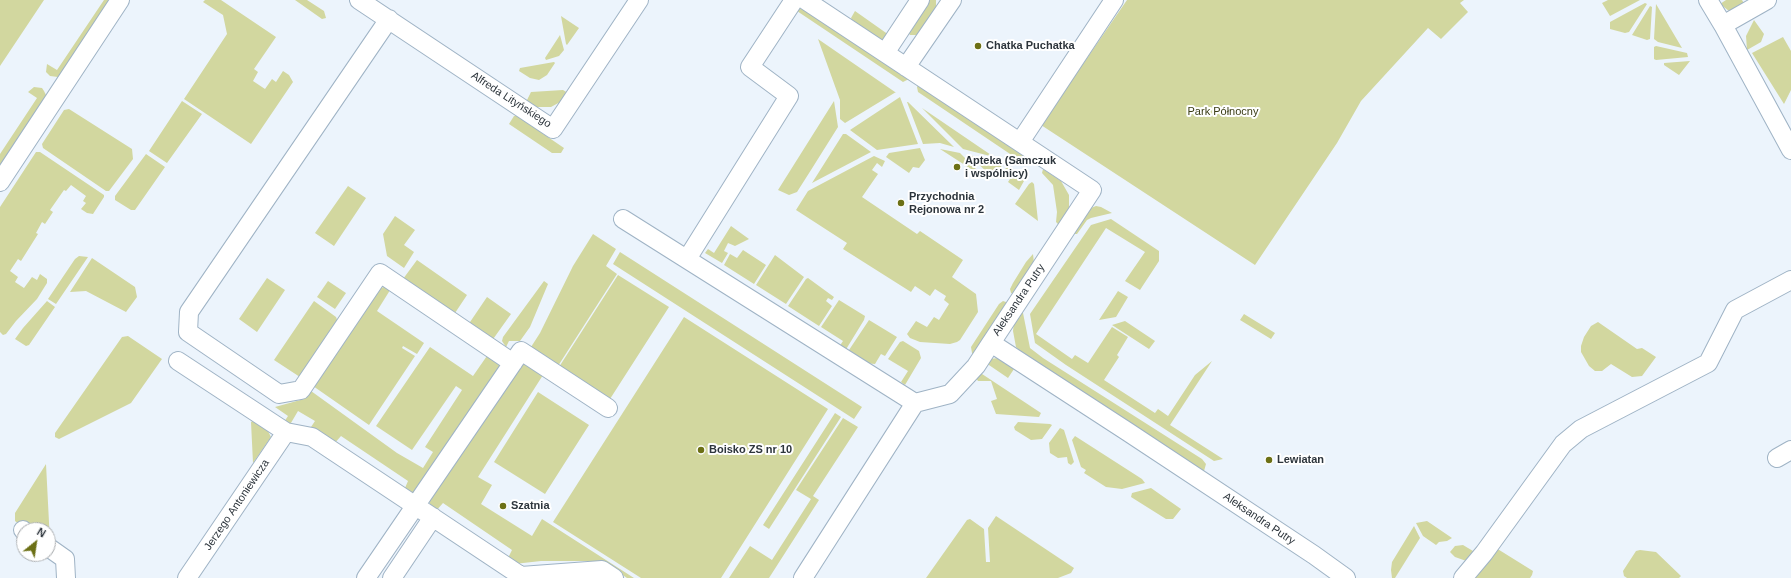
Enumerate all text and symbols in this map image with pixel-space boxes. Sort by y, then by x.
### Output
place label: Chatka Puchatka [986,39,1075,53]
marker: Chatka Puchatka [973,41,983,51]
street label: Alfreda Lityńskiego [468,69,554,131]
park label: Park Północny [1188,105,1258,119]
place label: Apteka (Samczuk i wspólnicy) [965,154,1056,180]
marker: Apteka (Samczuk i wspólnicy) [952,162,962,172]
place label: Przychodnia Rejonowa nr 2 [909,190,984,216]
marker: Przychodnia Rejonowa nr 2 [896,198,906,208]
street label: Aleksandra Putry [990,262,1048,338]
place label: Boisko ZS nr 10 [709,443,792,457]
marker: Boisko ZS nr 10 [696,445,706,455]
place label: Lewiatan [1277,453,1324,467]
marker: Lewiatan [1264,455,1274,465]
street label: Jerzego Antoniewicza [202,457,272,553]
street label: Aleksandra Putry [1221,490,1297,548]
place label: Szatnia [511,499,550,513]
marker: Szatnia [498,501,508,511]
north arrow [16,522,56,562]
text: N [35,525,48,540]

